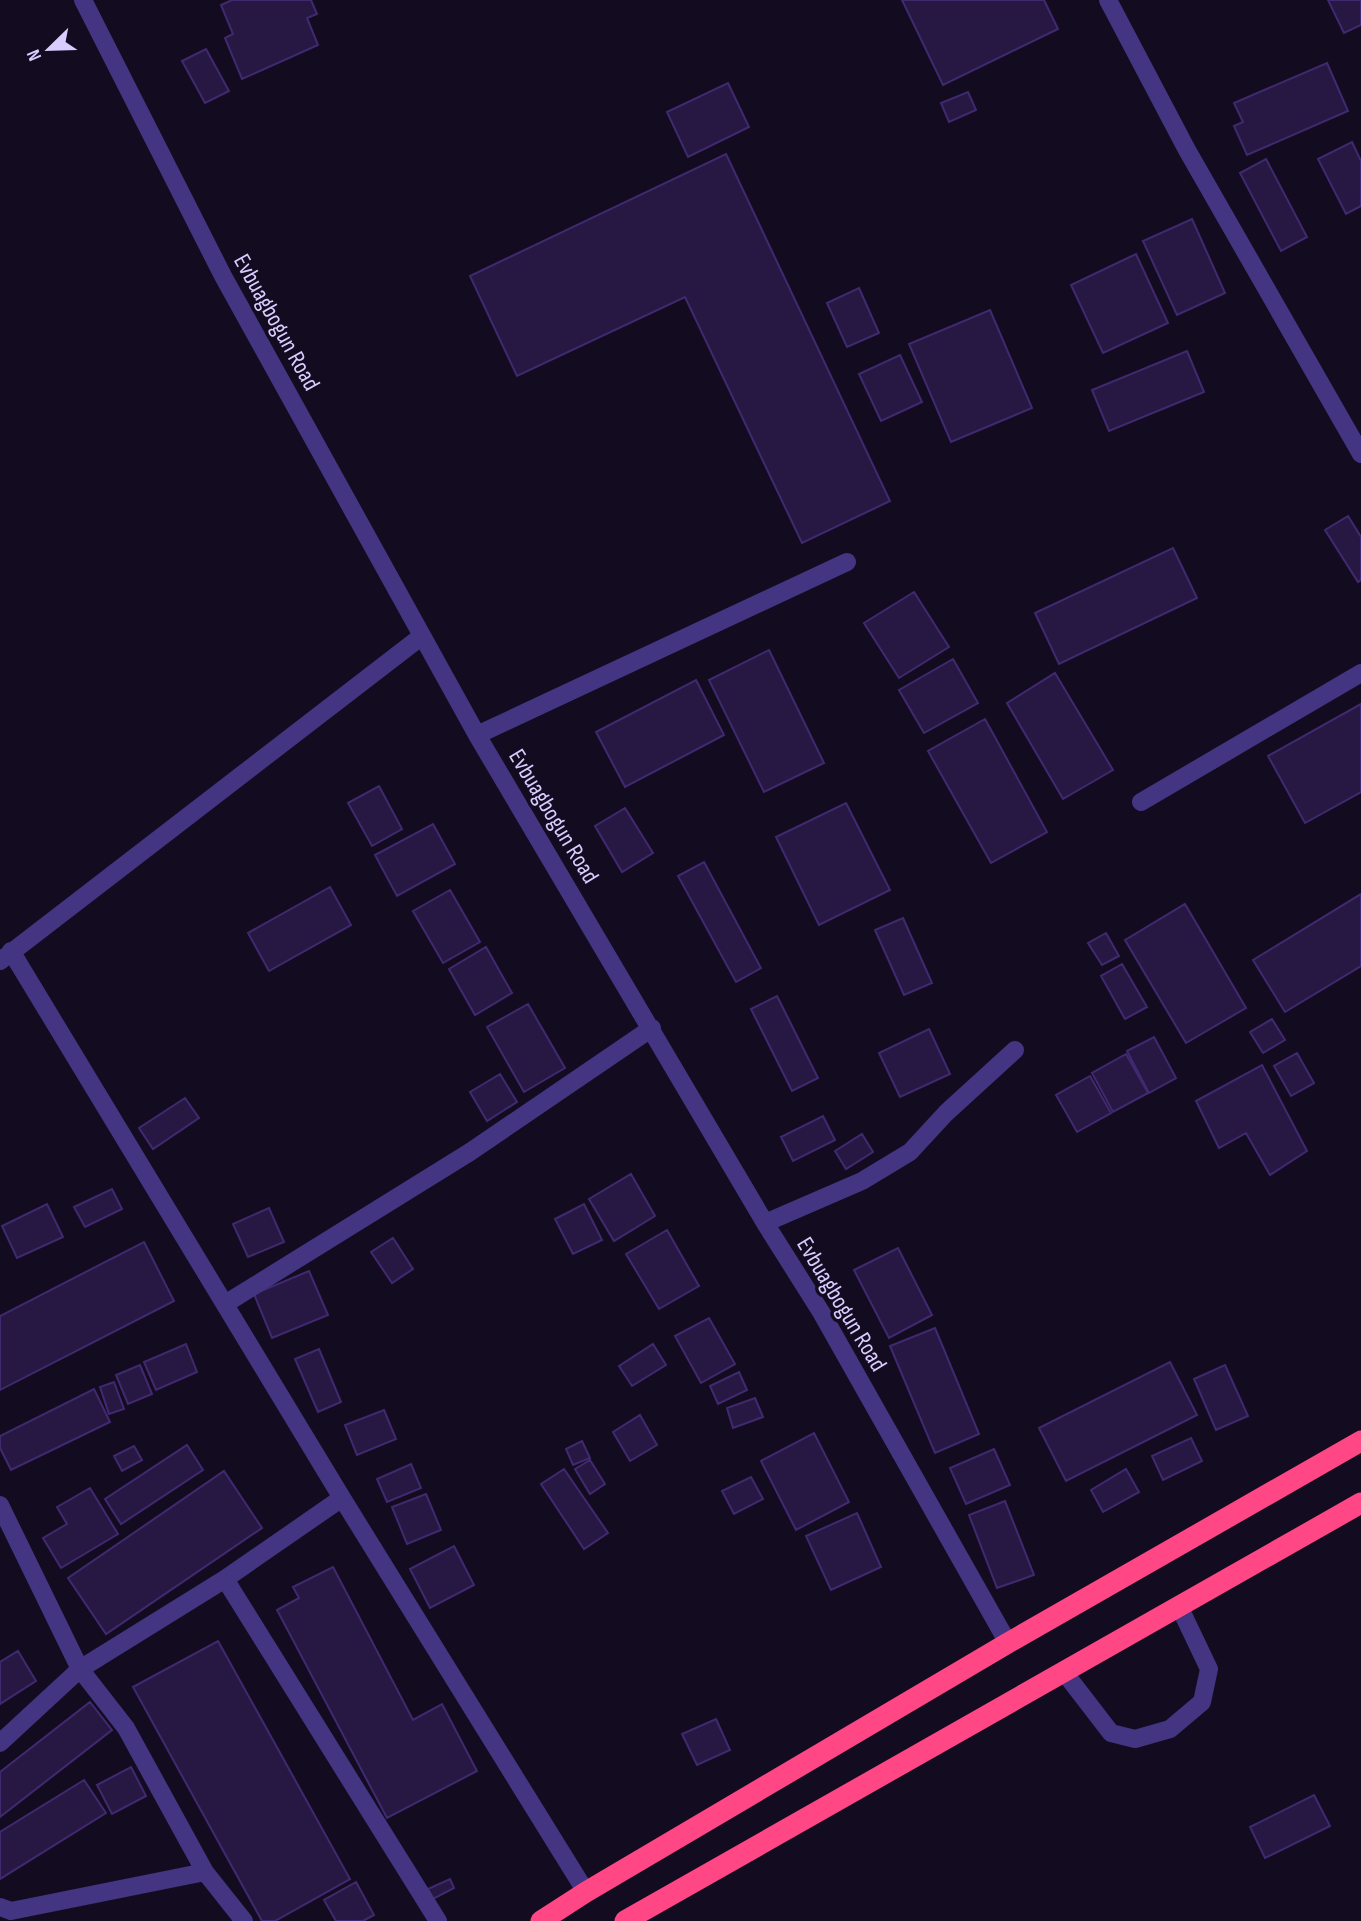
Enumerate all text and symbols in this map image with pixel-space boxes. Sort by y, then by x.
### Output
north arrow [14,14,84,84]
text: N [22,46,47,64]
street label: Evbuagbogun Road [227,249,326,396]
street label: Evbuagbogun Road [502,744,605,889]
street label: Evbuagbogun Road [790,1232,893,1377]

